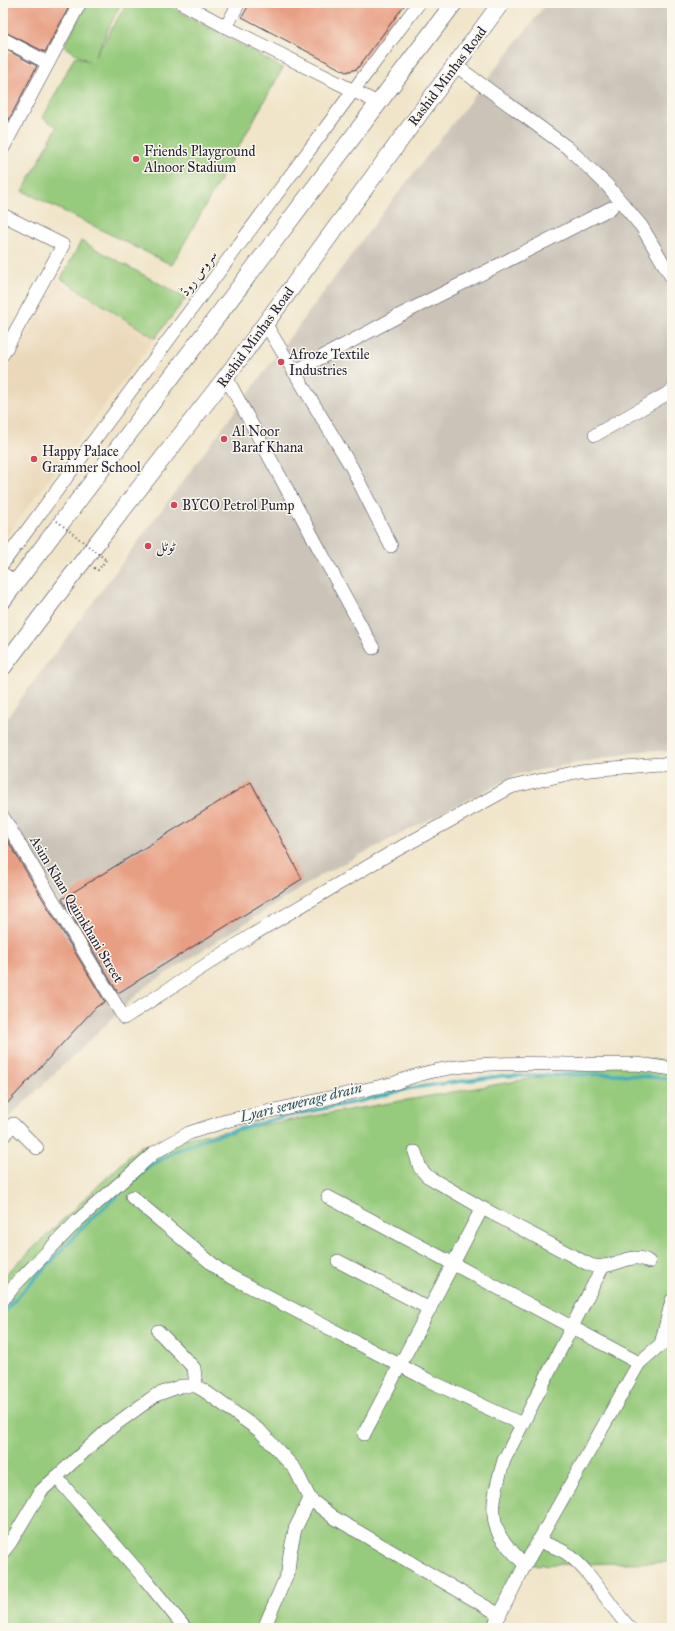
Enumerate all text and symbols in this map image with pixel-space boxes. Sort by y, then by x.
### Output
street label: Rashid Minhas Road [405,23,490,129]
place label: Friends Playground Alnoor Stadium [143,143,255,176]
marker: Friends Playground Alnoor Stadium [131,154,141,164]
street label: سروس روڈ [176,247,222,300]
street label: Rashid Minhas Road [213,284,298,391]
place label: Afroze Textile Industries [288,346,370,379]
marker: Afroze Textile Industries [276,357,286,367]
place label: Al Noor Baraf Khana [231,423,303,456]
marker: Al Noor Baraf Khana [219,434,229,444]
place label: Happy Palace Grammer School [42,443,141,476]
marker: Happy Palace Grammer School [29,454,39,464]
place label: BYCO Petrol Pump [182,497,295,514]
marker: BYCO Petrol Pump [169,500,179,510]
place label: ٹوٹل [156,538,177,557]
marker: ٹوٹل [143,541,153,551]
street label: Asim Khan Qaimkhani Street [25,832,127,986]
water label: Lyari sewerage drain [237,1078,364,1126]

